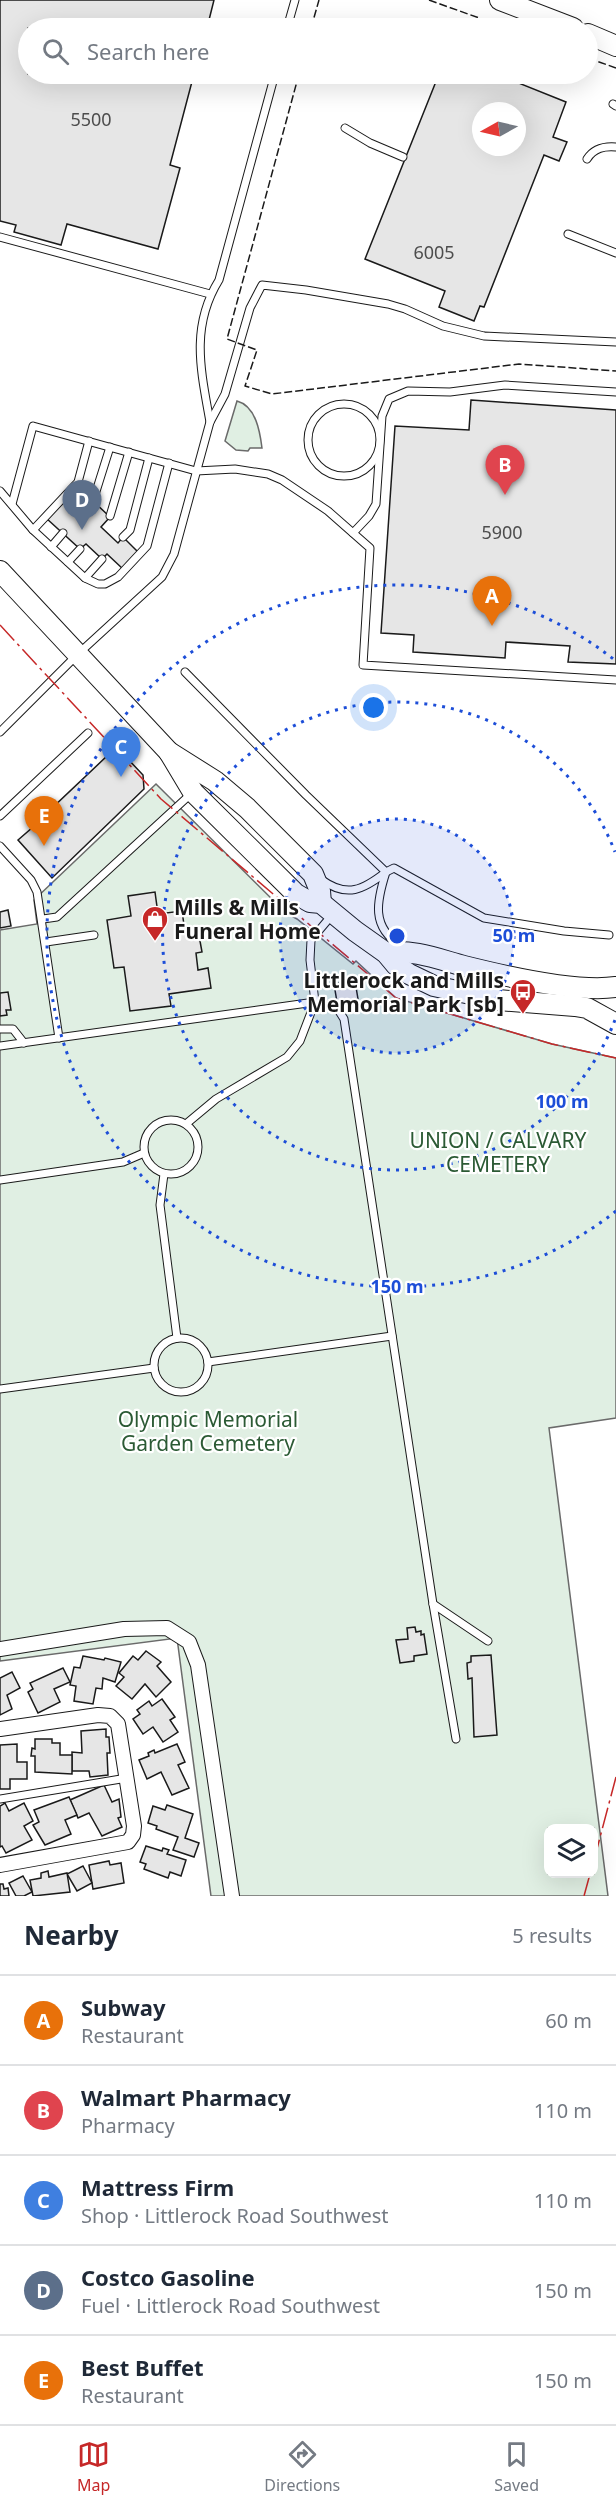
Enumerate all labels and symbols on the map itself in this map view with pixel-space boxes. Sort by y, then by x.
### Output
north arrow [472,102,526,156]
house number: 5500 [70,107,112,131]
house number: 6005 [413,240,455,264]
pin: B [486,446,524,495]
pin: D [62,480,101,530]
house number: 5900 [481,520,523,544]
pin: A [472,576,512,626]
your location [359,693,388,722]
pin: C [102,728,140,777]
pin: E [24,796,63,846]
place label: Mills & Mills Funeral Home [174,893,321,945]
shop icon: Mills & Mills Funeral Home [140,904,170,942]
text: 50 m [493,923,535,947]
centre of rings [387,926,407,946]
place label: Littlerock and Mills Memorial Park [sb] [303,966,504,1018]
bus stop icon: Littlerock and Mills Memorial Park [sb] [508,977,538,1015]
text: 100 m [535,1089,589,1113]
park label: UNION / CALVARY CEMETERY [410,1126,587,1178]
text: 150 m [370,1274,424,1298]
park label: Olympic Memorial Garden Cemetery [118,1405,298,1457]

